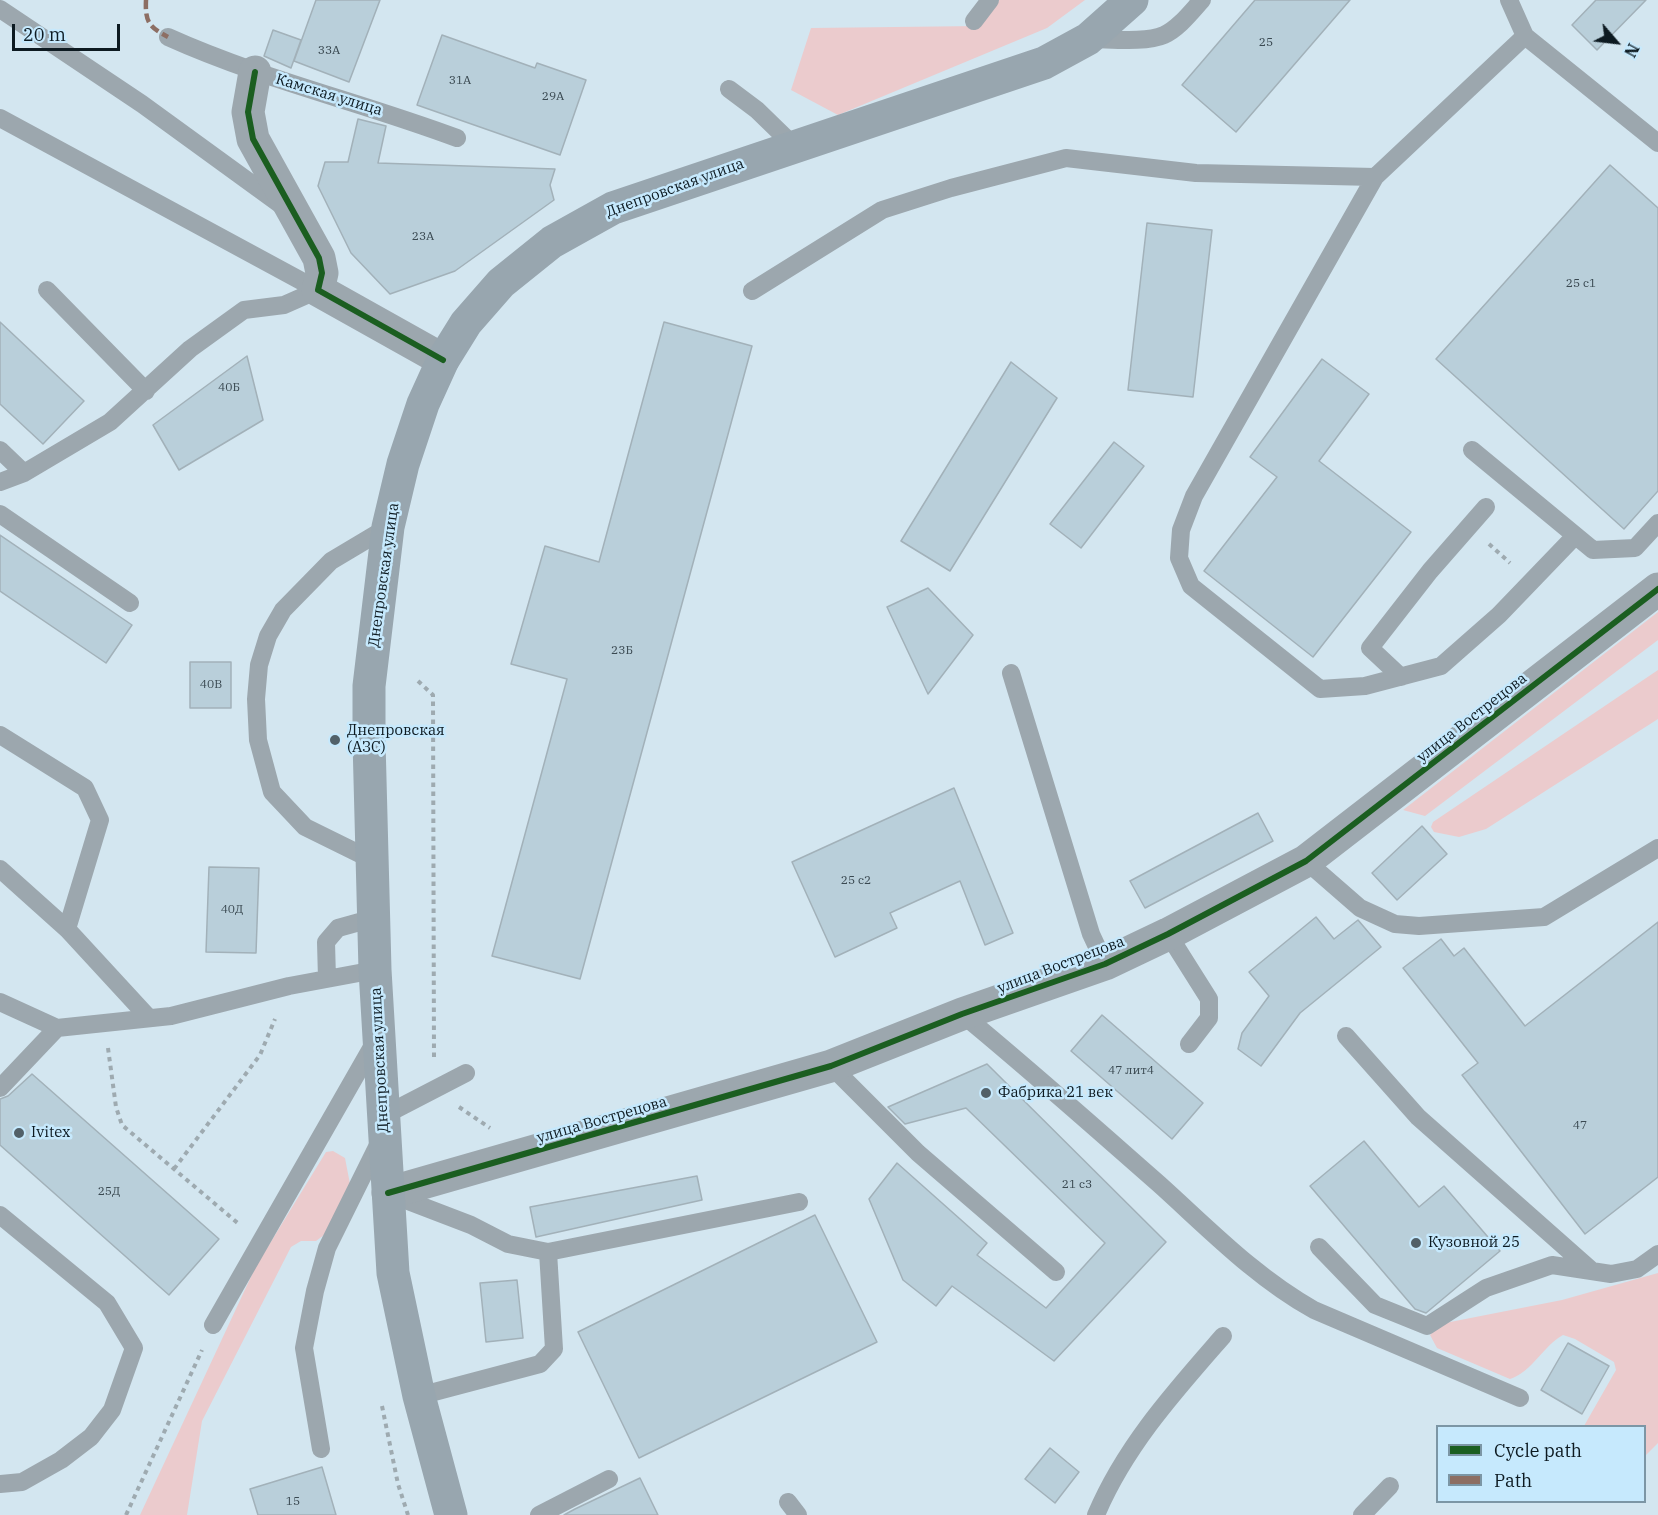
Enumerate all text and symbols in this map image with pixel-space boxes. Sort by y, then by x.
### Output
scale bar [15,12,123,50]
north arrow [1586,12,1646,72]
text: 20 m [23,23,66,46]
house number: 25 [1259,36,1273,50]
text: N [1620,40,1644,61]
house number: 33А [318,44,340,58]
street label: Камская улица [273,70,385,120]
house number: 31А [449,74,471,88]
house number: 29А [542,90,564,104]
street label: Днепровская улица [603,155,747,221]
house number: 23А [412,230,434,244]
house number: 25 с1 [1566,277,1596,291]
house number: 40Б [218,381,240,395]
street label: Днепровская улица [365,502,403,648]
house number: 23Б [611,644,633,658]
street label: улица Вострецова [1413,670,1531,766]
house number: 40В [200,678,222,692]
place label: Днепровская (АЗС) [347,722,445,757]
marker: Днепровская (АЗС) [328,733,342,747]
house number: 25 с2 [841,874,871,888]
house number: 40Д [221,903,243,917]
street label: улица Вострецова [995,933,1127,997]
street label: Днепровская улица [367,987,393,1133]
house number: 47 лит4 [1108,1064,1154,1078]
place label: Фабрика 21 век [998,1084,1113,1102]
marker: Фабрика 21 век [979,1086,993,1100]
street label: улица Вострецова [535,1093,669,1147]
house number: 47 [1573,1119,1587,1133]
place label: Ivitex [31,1124,71,1142]
marker: Ivitex [12,1126,26,1140]
house number: 21 с3 [1062,1178,1092,1192]
house number: 25Д [98,1185,120,1199]
place label: Кузовной 25 [1428,1234,1520,1252]
marker: Кузовной 25 [1409,1236,1423,1250]
legend [1436,1425,1646,1503]
text: Cycle path [1494,1439,1582,1462]
text: Path [1494,1469,1532,1492]
house number: 15 [286,1495,300,1509]

